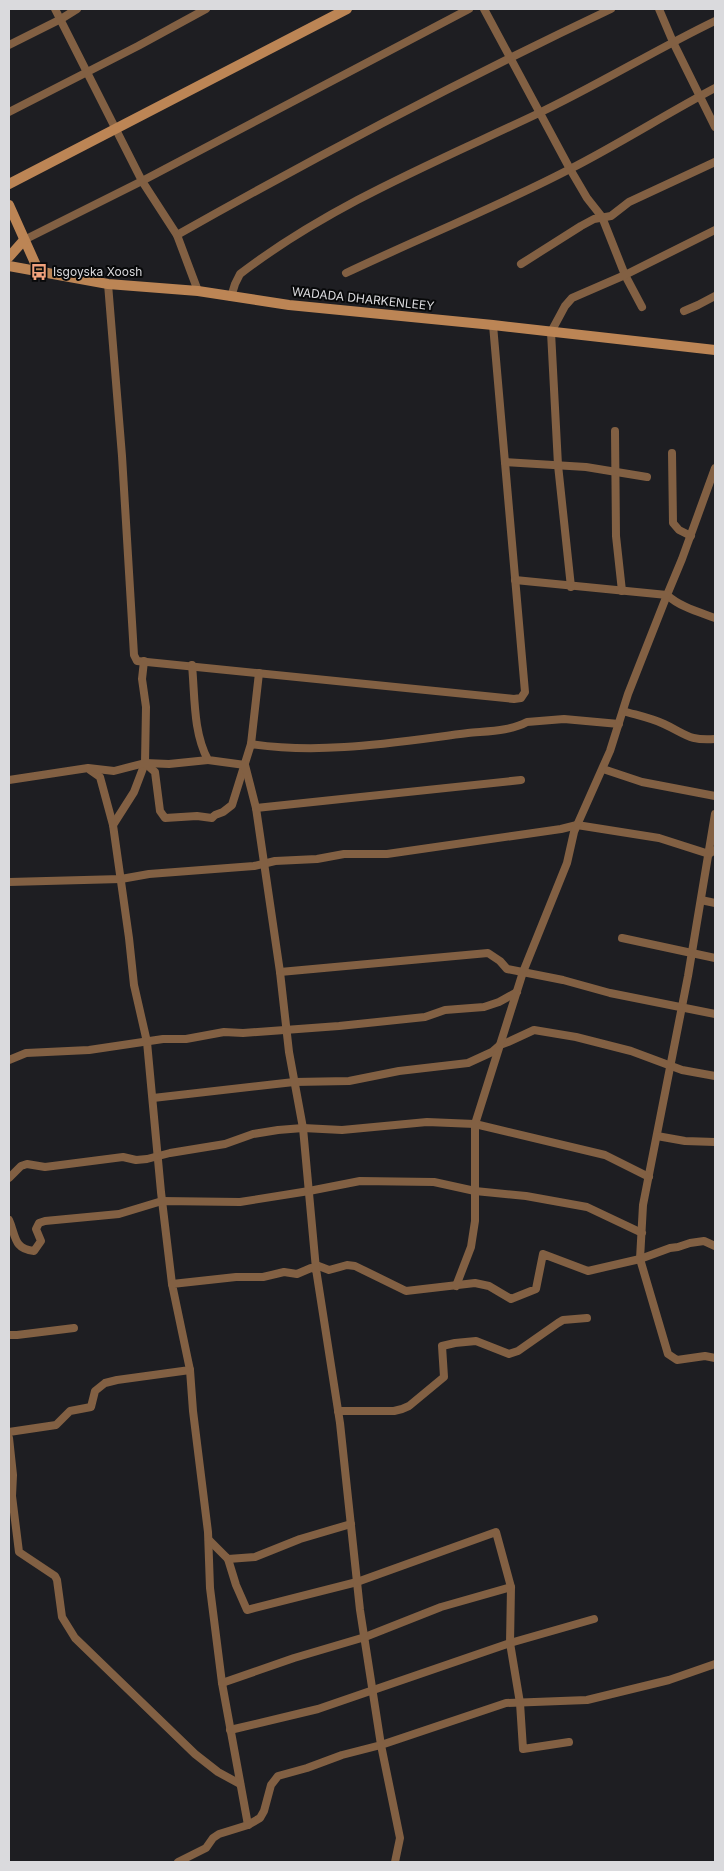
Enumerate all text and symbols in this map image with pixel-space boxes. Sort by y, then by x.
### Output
bus stop icon: Isgoyska Xoosh [29,262,49,282]
place label: Isgoyska Xoosh [53,264,142,279]
street label: WADADA DHARKENLEEY [291,284,435,313]

